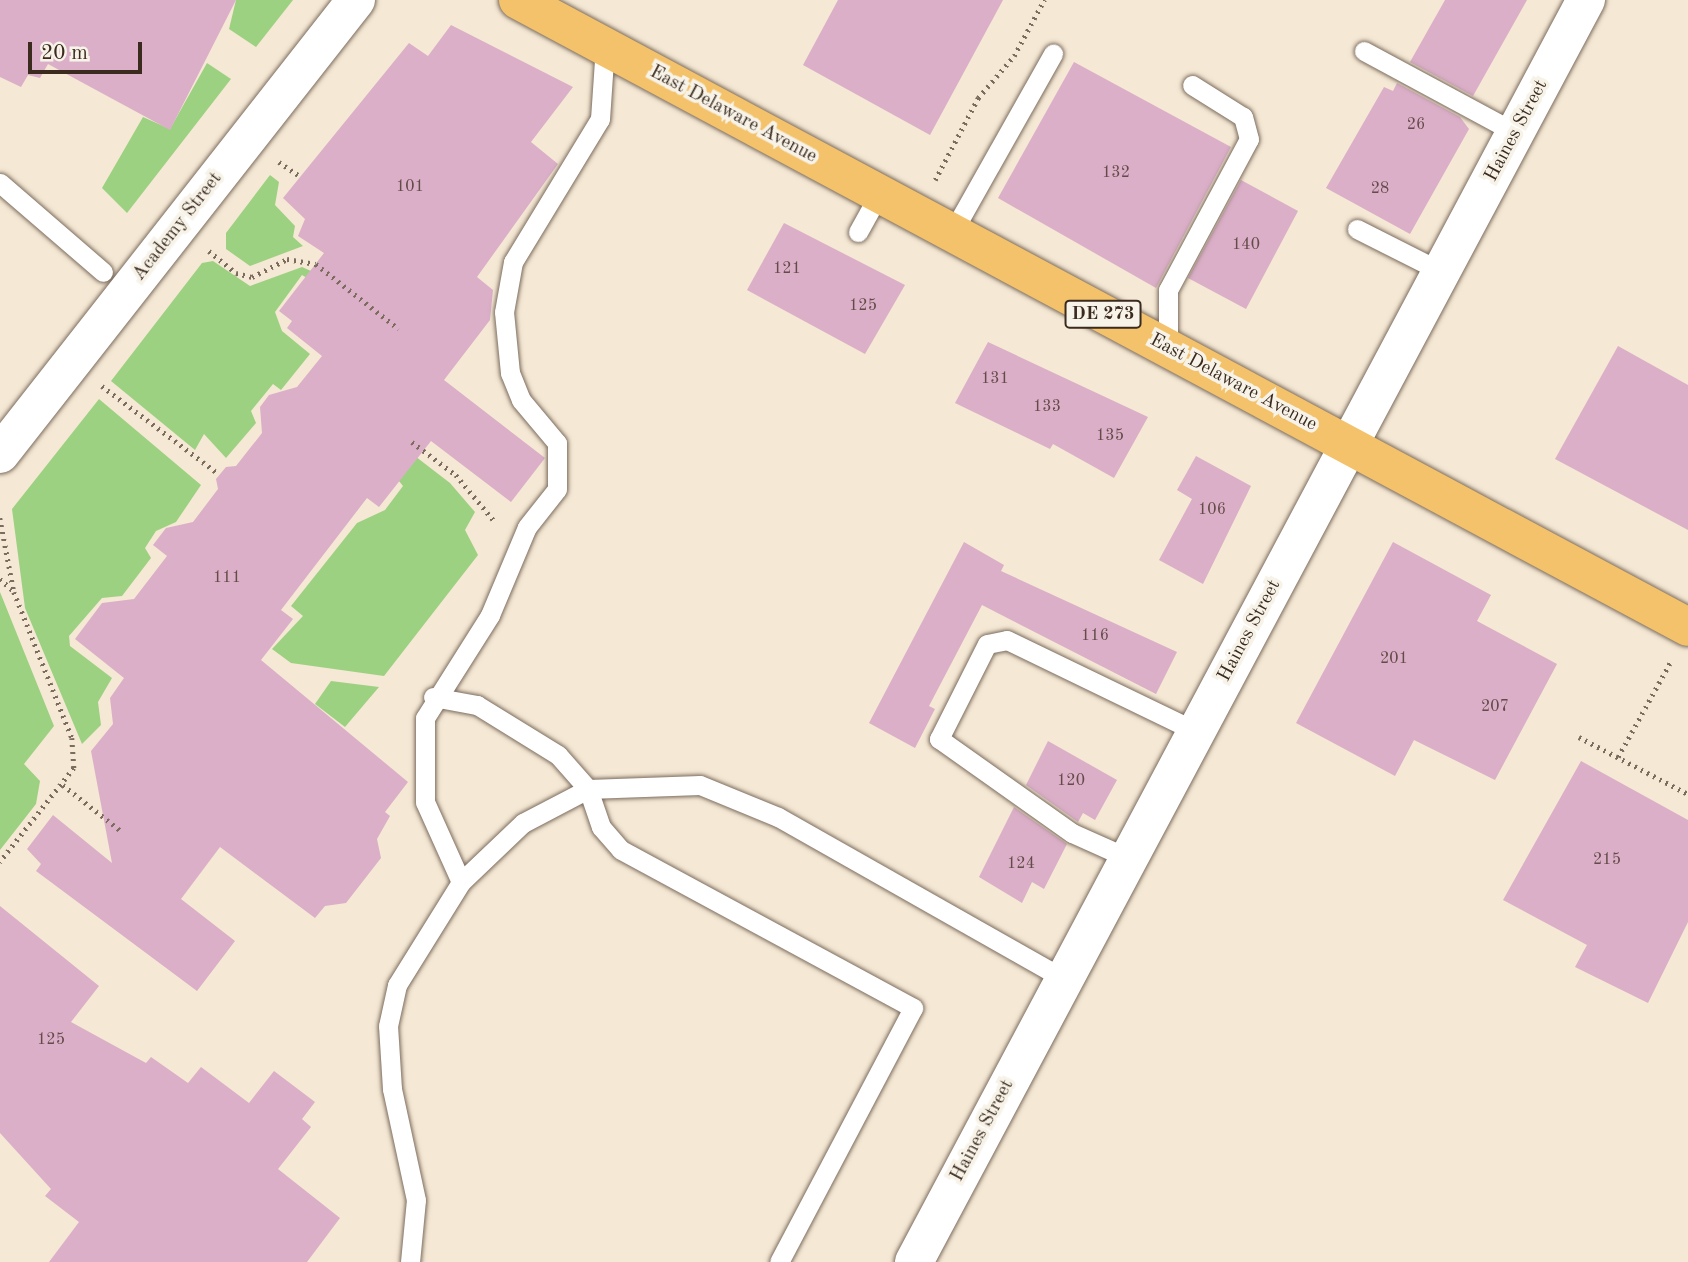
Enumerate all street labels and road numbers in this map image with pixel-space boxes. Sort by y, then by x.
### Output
street label: East Delaware Avenue [646,61,820,169]
street label: Haines Street [1481,76,1553,186]
street label: Academy Street [128,168,228,286]
road number: DE 273 [1064,300,1142,328]
street label: East Delaware Avenue [1146,329,1320,437]
street label: Haines Street [1214,576,1286,686]
street label: Haines Street [947,1076,1019,1186]

